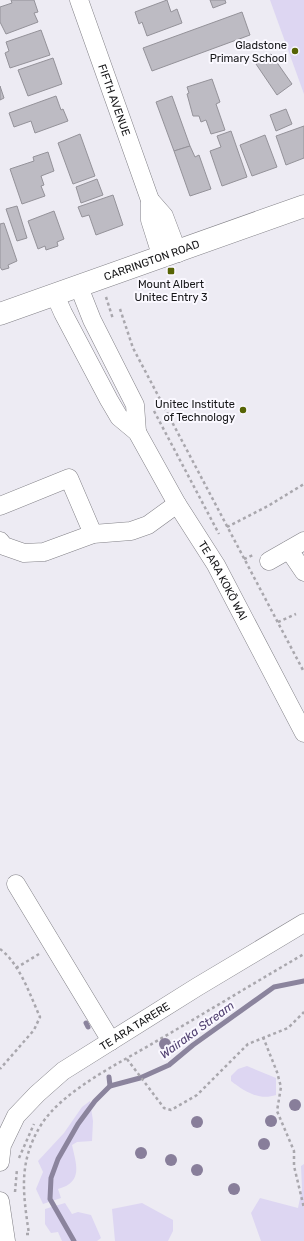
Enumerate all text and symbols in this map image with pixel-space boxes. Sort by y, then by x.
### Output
place label: Gladstone Primary School [210,39,287,65]
marker: Gladstone Primary School [290,46,300,56]
street label: FIFTH AVENUE [96,62,133,138]
street label: CARRINGTON ROAD [102,237,201,283]
marker: Mount Albert Unitec Entry 3 [166,266,176,276]
place label: Mount Albert Unitec Entry 3 [134,278,208,304]
place label: Unitec Institute of Technology [155,398,235,424]
marker: Unitec Institute of Technology [238,405,248,415]
street label: TE ARA KOKŌ WAI [196,538,250,622]
water label: Wairaka Stream [157,998,237,1062]
street label: TE ARA TARERE [97,999,172,1053]

